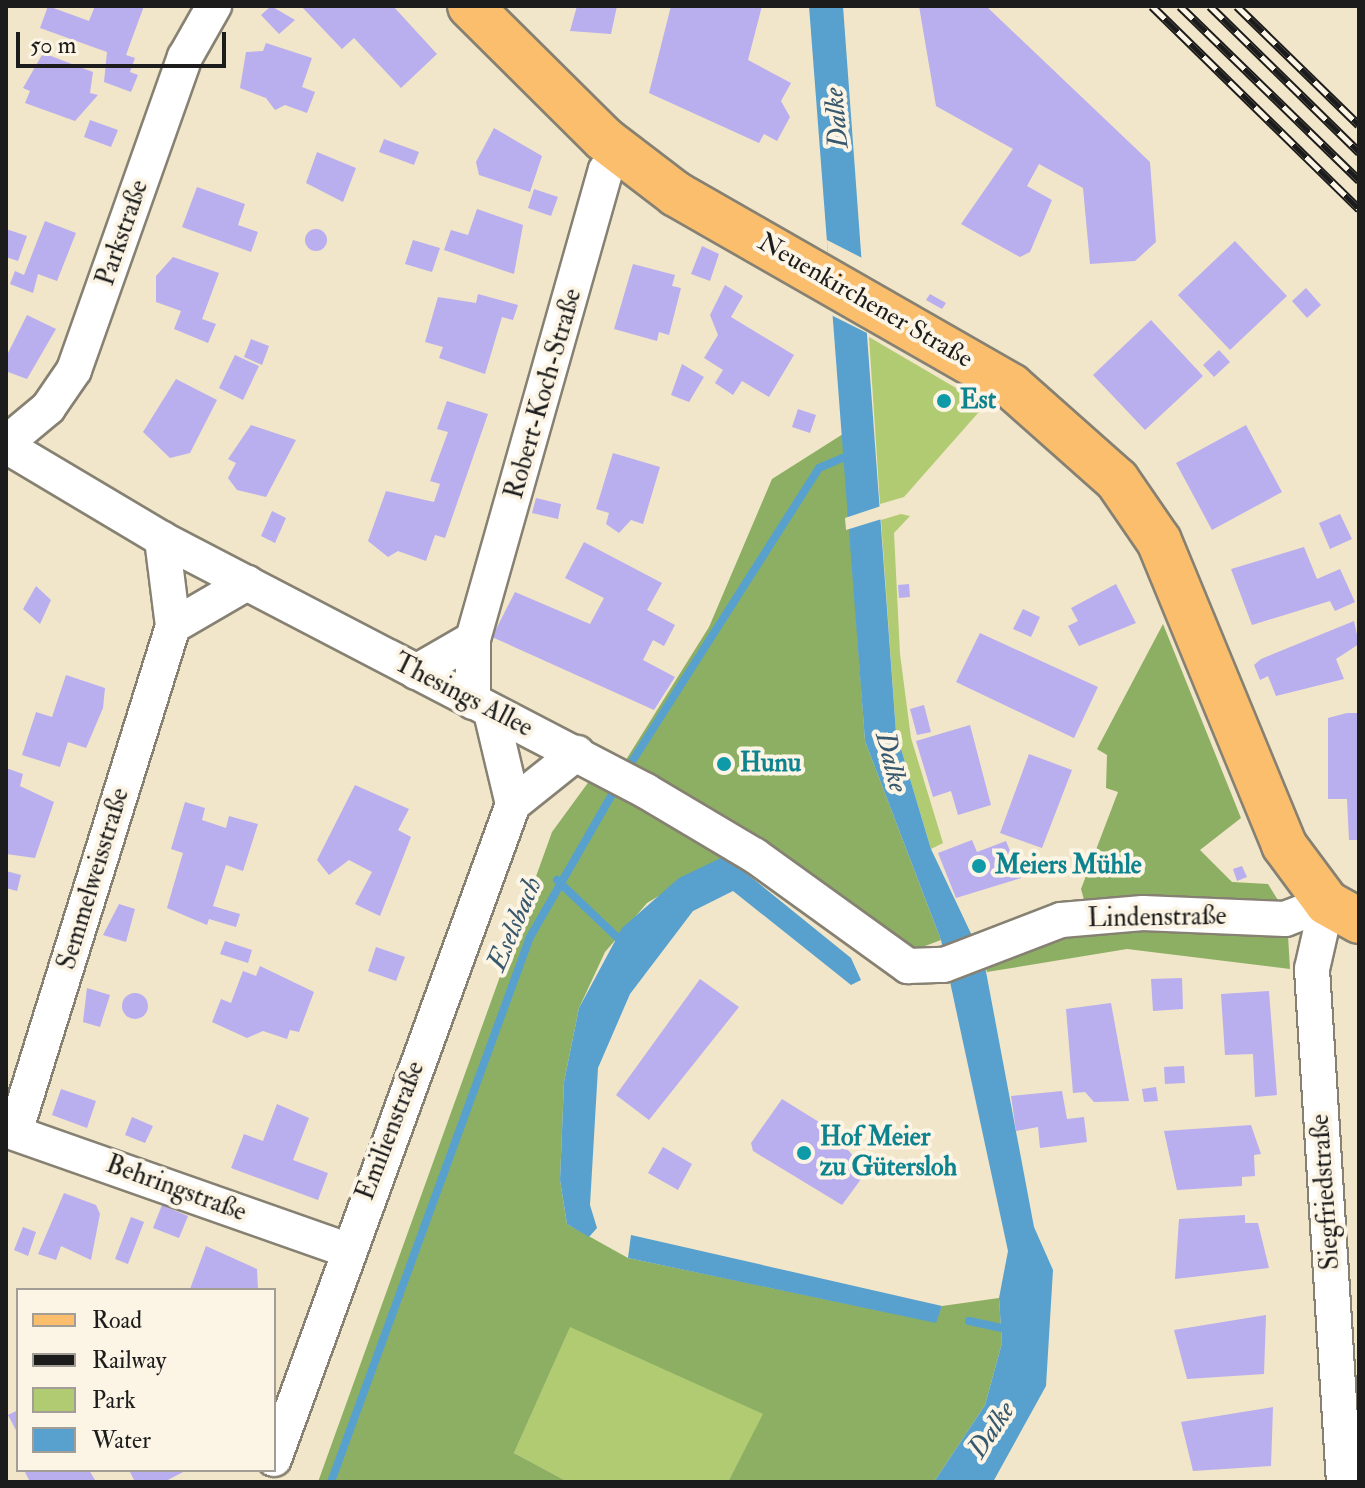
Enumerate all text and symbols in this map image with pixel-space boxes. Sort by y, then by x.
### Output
scale bar [20,16,230,66]
text: 50 m [30,30,76,61]
water label: Dalke [818,86,856,150]
street label: Parkstraße [90,176,156,290]
street label: Neuenkirchener Straße [752,227,978,375]
street label: Robert-Koch-Straße [499,285,589,503]
place label: Est [960,385,996,417]
marker: Est [935,392,953,410]
street label: Thesings Allee [388,648,538,744]
water label: Dalke [867,728,915,796]
place label: Hunu [740,748,801,780]
marker: Hunu [715,755,733,773]
street label: Semmelweisstraße [52,785,136,973]
place label: Meiers Mühle [995,850,1142,882]
marker: Meiers Mühle [970,857,988,875]
water label: Eselsbach [480,872,550,976]
street label: Lindenstraße [1087,901,1227,935]
street label: Emilienstraße [350,1057,432,1205]
street label: Siegfriedstraße [1305,1113,1347,1271]
place label: Hof Meier zu Gütersloh [820,1122,957,1184]
marker: Hof Meier zu Gütersloh [795,1144,813,1162]
street label: Behringstraße [102,1149,250,1229]
legend [16,1288,276,1472]
text: Road [92,1305,142,1336]
text: Railway [92,1345,166,1376]
text: Park [92,1385,136,1416]
water label: Dalke [961,1395,1023,1465]
text: Water [92,1425,151,1456]

